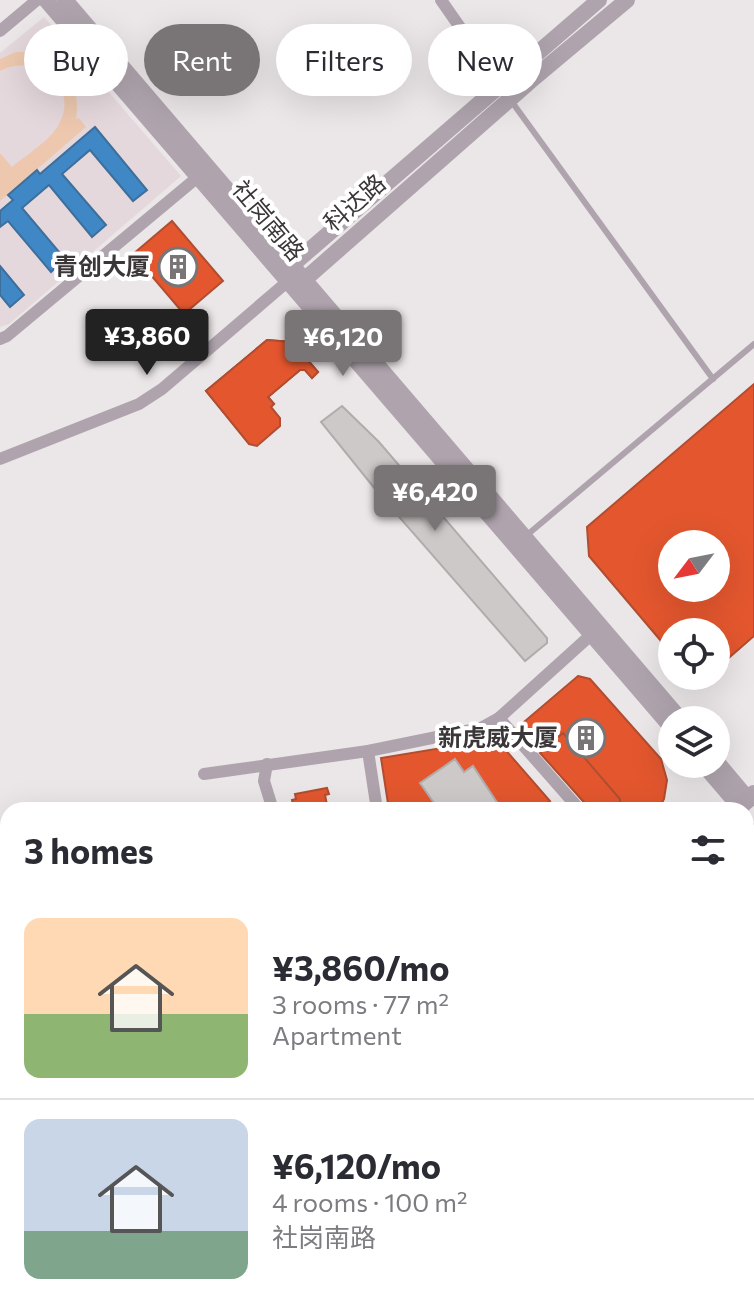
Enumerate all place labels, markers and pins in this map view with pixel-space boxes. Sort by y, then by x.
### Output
building icon: 青创大厦 [157,246,199,288]
place label: 青创大厦 [54,251,150,280]
pin: ¥3,860 [82,309,212,377]
pin: ¥6,120 [278,310,408,378]
pin: ¥6,420 [370,465,500,533]
building icon: 新虎威大厦 [565,717,607,759]
place label: 新虎威大厦 [438,722,558,751]

